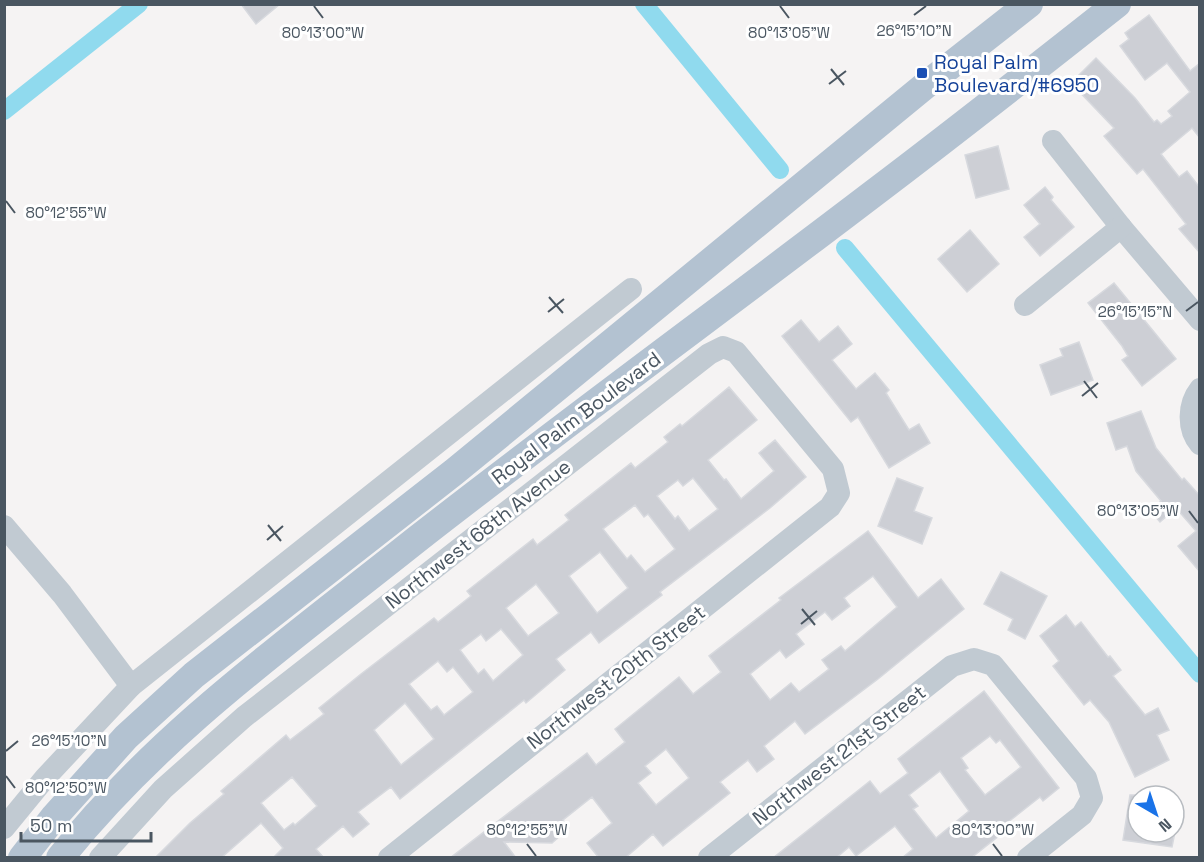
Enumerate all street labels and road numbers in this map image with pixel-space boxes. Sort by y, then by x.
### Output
street label: Royal Palm Boulevard [486,346,666,490]
street label: Northwest 68th Avenue [380,453,576,615]
street label: Northwest 20th Street [522,599,710,755]
street label: Northwest 21st Street [747,679,931,831]

